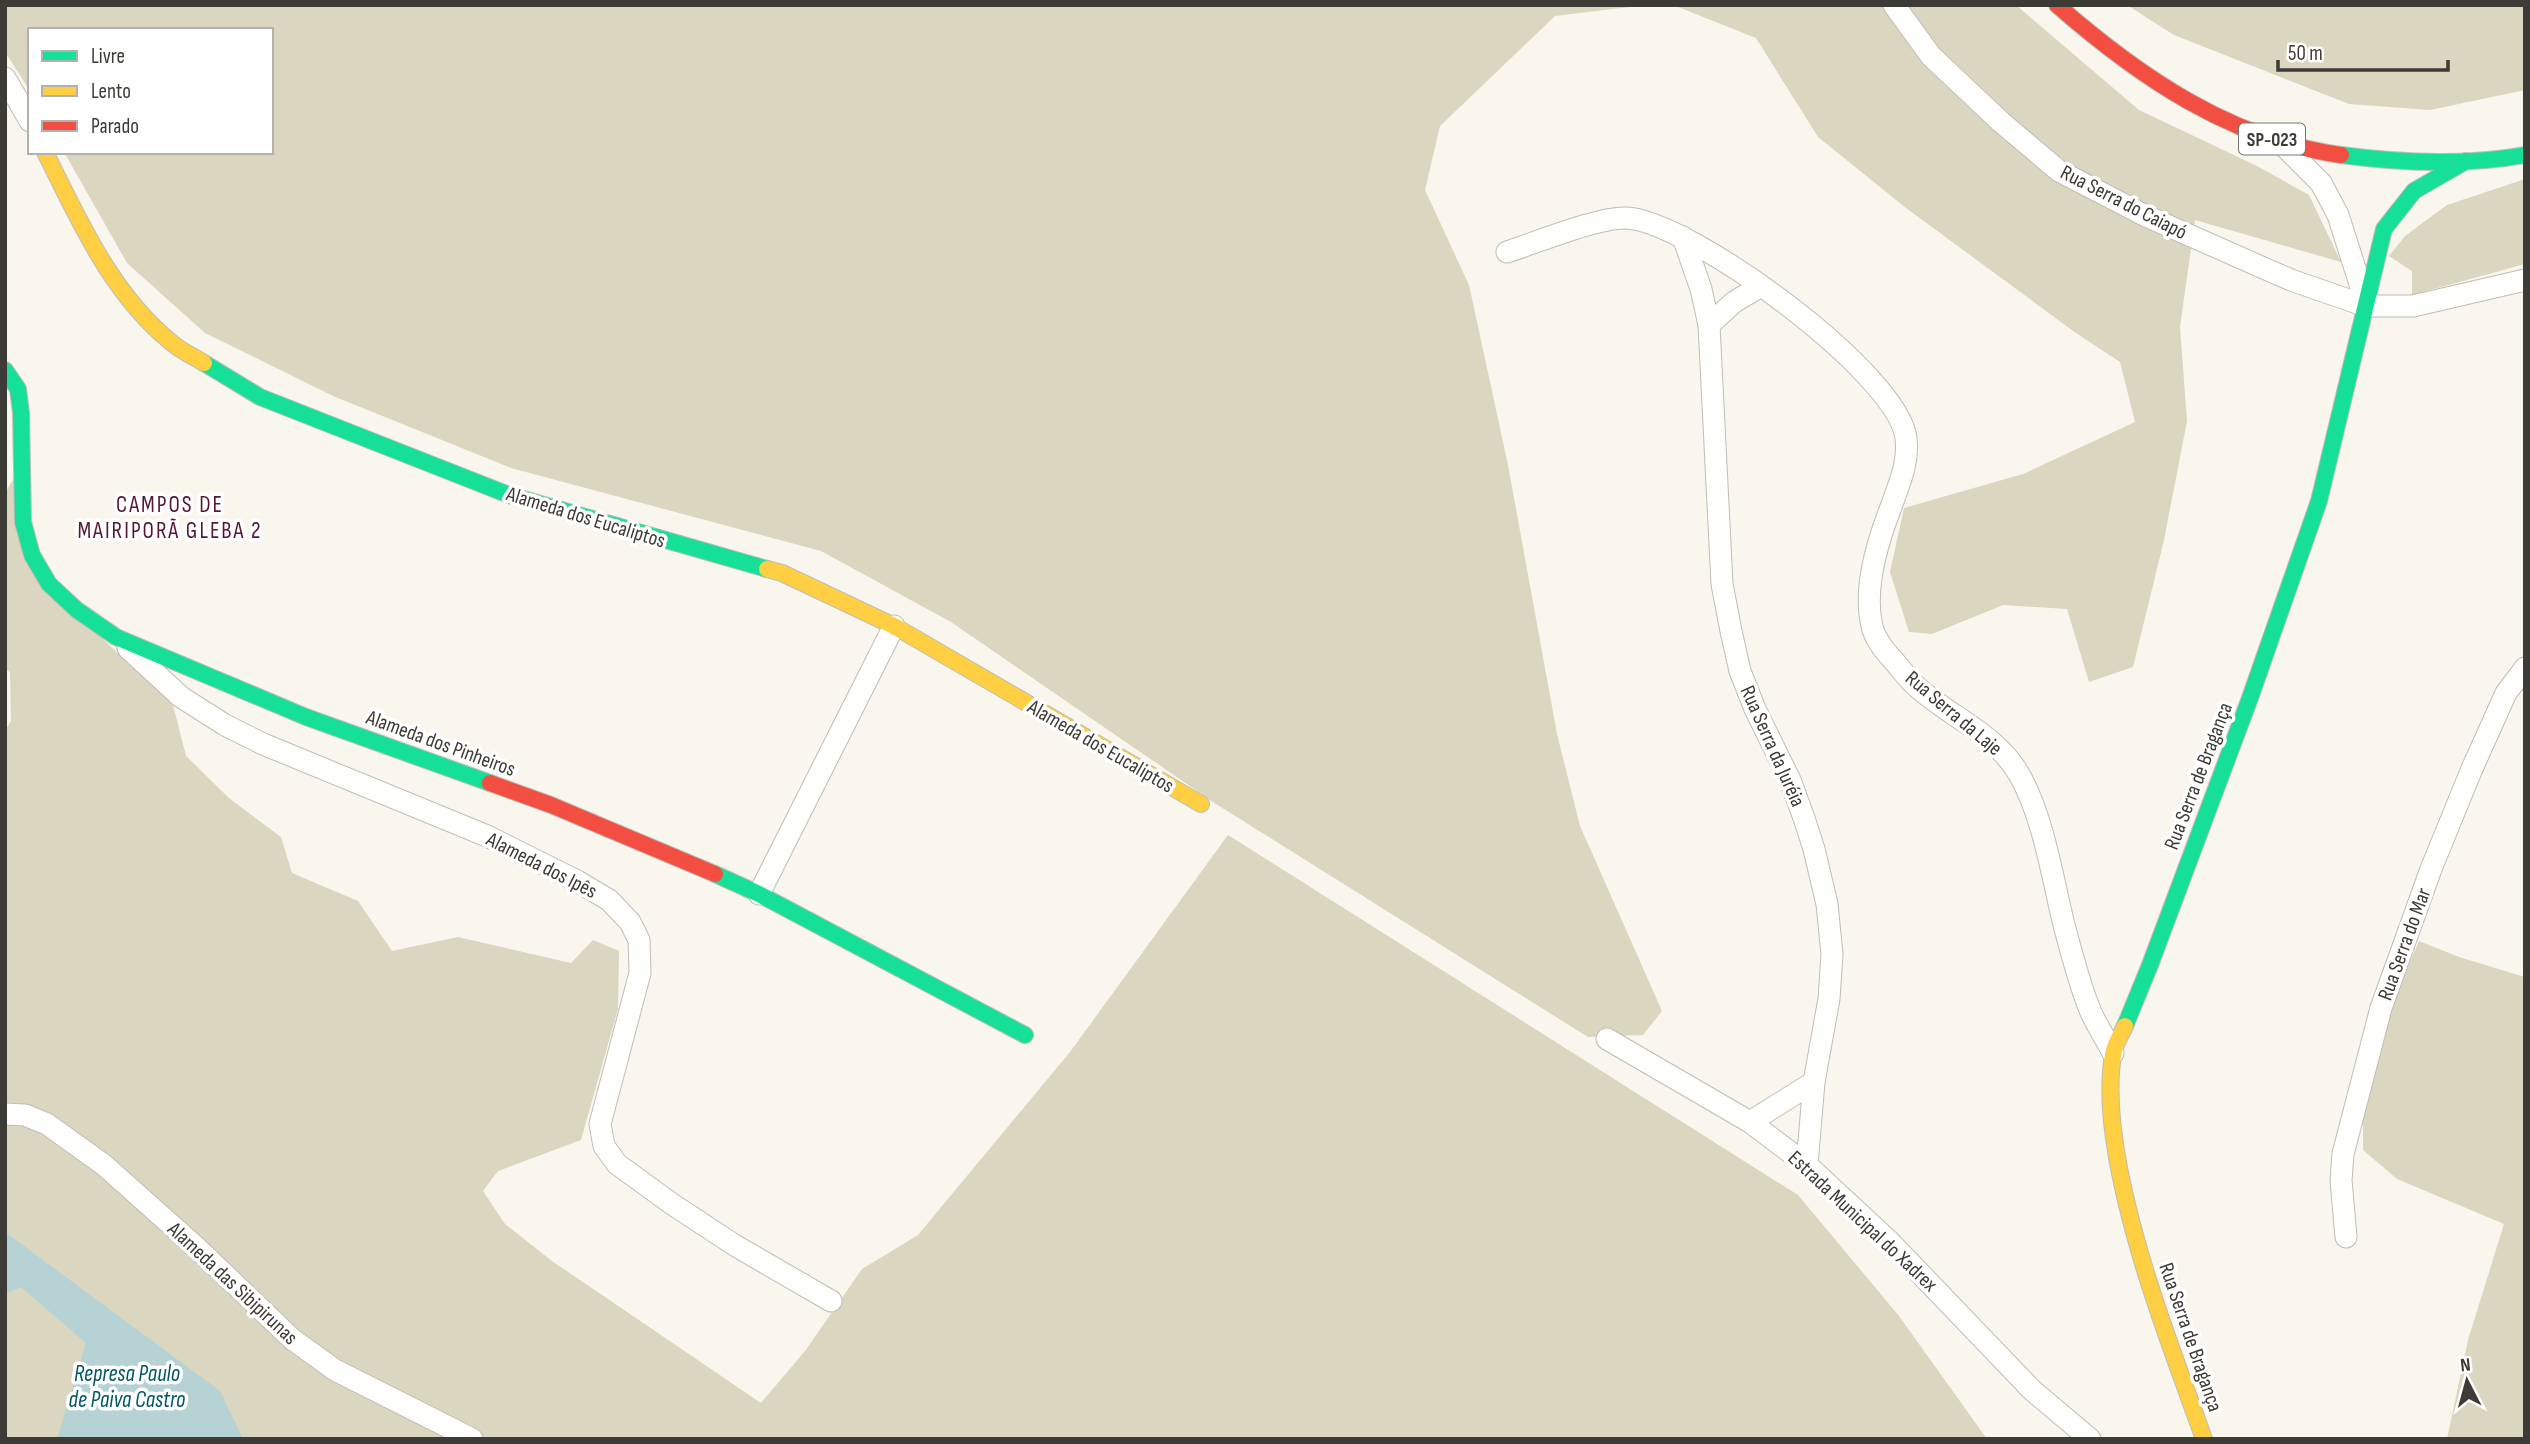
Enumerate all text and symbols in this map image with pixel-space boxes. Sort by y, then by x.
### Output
legend [28,28,273,154]
scale bar [2278,28,2448,72]
text: 50 m [2288,41,2323,66]
text: Livre [91,44,125,69]
text: Lento [91,79,131,104]
text: Parado [91,114,139,139]
road number: SP-023 [2239,124,2305,154]
street label: Rua Serra do Caiapó [2056,160,2191,245]
street label: Alameda dos Eucaliptos [502,481,668,554]
district label: CAMPOS DE MAIRIPORÃ GLEBA 2 [77,491,263,545]
street label: Rua Serra da Laje [1900,666,2007,761]
street label: Rua Serra da Juréia [1735,682,1810,811]
street label: Alameda dos Eucaliptos [1022,694,1178,798]
street label: Rua Serra de Bragança [2159,699,2238,853]
street label: Alameda dos Pinheiros [362,705,519,782]
street label: Alameda dos Ipês [481,826,601,904]
street label: Rua Serra do Mar [2373,885,2436,1004]
street label: Estrada Municipal do Xadrex [1783,1146,1943,1297]
street label: Alameda das Sibipirunas [162,1216,303,1350]
street label: Rua Serra de Bragança [2153,1260,2228,1415]
north arrow [2432,1346,2502,1416]
text: N [2459,1354,2472,1378]
water label: Represa Paulo de Paiva Castro [69,1360,186,1414]

